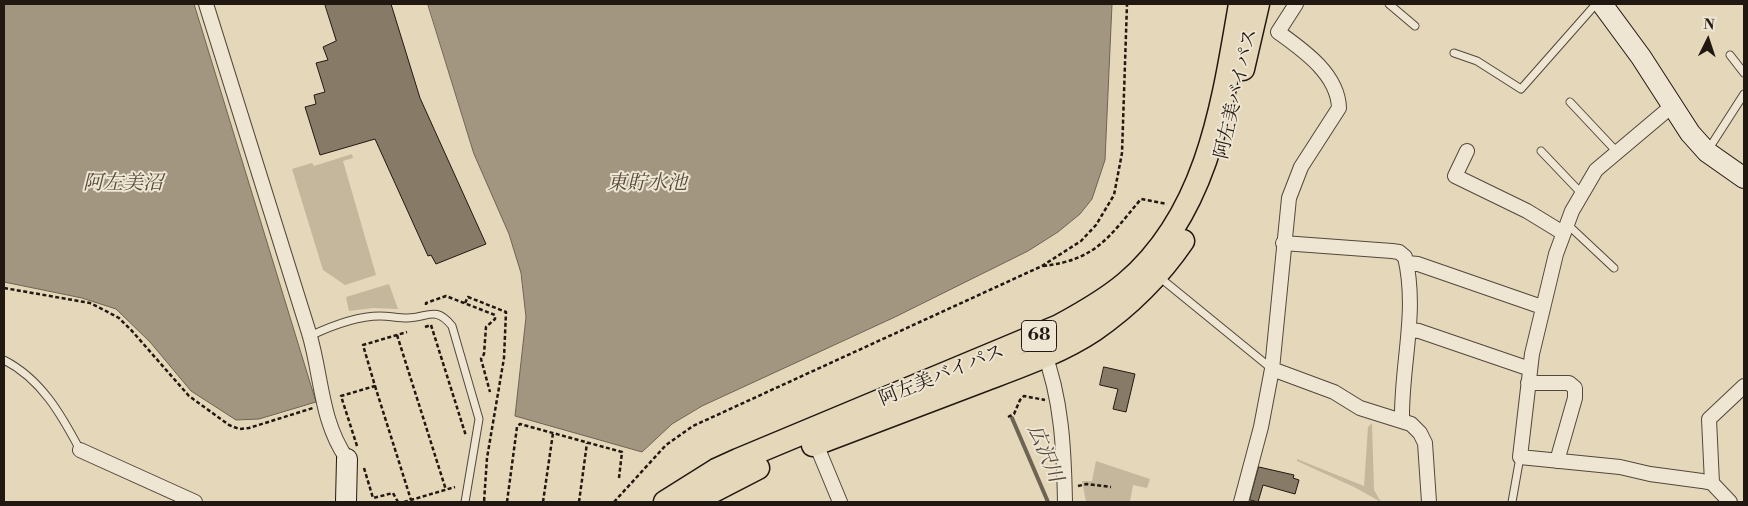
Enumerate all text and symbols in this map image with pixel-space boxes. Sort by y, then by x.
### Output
north arrow [1683,15,1733,65]
text: N [1703,16,1715,34]
street label: 阿左美バイパス [1211,27,1263,161]
water label: 阿左美沼 [83,172,163,196]
water label: 東貯水池 [607,172,687,196]
road number: 68 [1022,321,1056,352]
street label: 阿左美バイパス [876,341,1008,411]
water label: 広沢川 [1021,422,1067,486]

